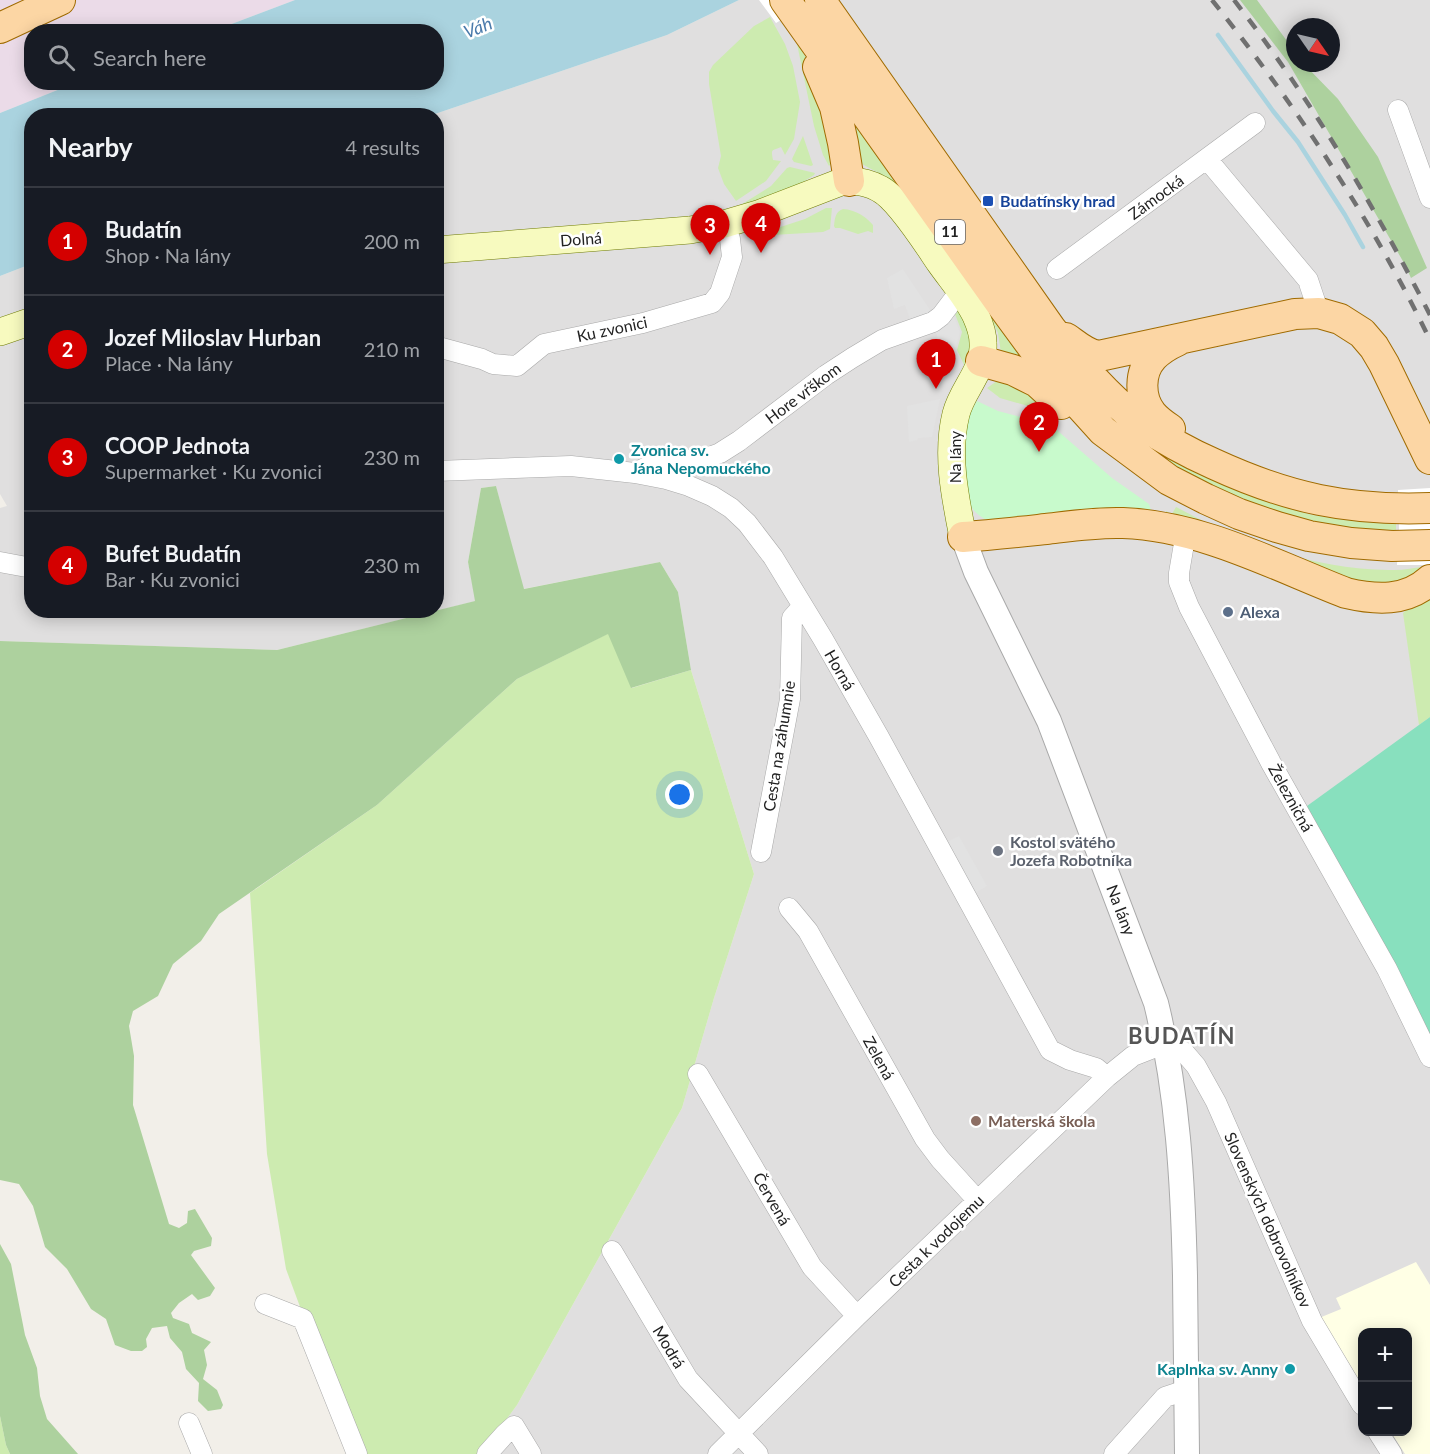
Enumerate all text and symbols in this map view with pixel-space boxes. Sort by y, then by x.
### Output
water label: Váh [460,12,495,42]
north arrow [1286,18,1340,72]
search box [24,24,444,90]
icon: search [45,41,78,74]
text: Search here [93,44,206,71]
text: Nearby [48,131,133,163]
text: 4 results [345,135,420,159]
street label: Zámocká [1124,170,1187,223]
place label: Budatínsky hrad [1000,191,1115,210]
marker: Budatínsky hrad [981,194,995,208]
pin: 4 [742,204,780,253]
pin: 3 [690,206,730,255]
text: Budatín [105,216,182,243]
road number: 11 [935,220,965,244]
street label: Dolná [559,228,602,249]
text: 1 [62,229,73,253]
text: 200 m [364,229,420,253]
text: Shop · Na lány [105,243,231,267]
street label: Ku zvonici [575,312,649,345]
text: Jozef Miloslav Hurban [105,324,321,351]
text: 2 [62,337,73,361]
text: 210 m [364,337,420,361]
pin: 1 [916,340,956,389]
text: Place · Na lány [105,351,233,375]
street label: Hore vŕškom [761,358,844,427]
pin: 2 [1020,402,1058,452]
street label: Na lány [945,430,964,483]
text: COOP Jednota [105,432,250,459]
place label: Zvonica sv. Jána Nepomuckého [631,440,771,477]
text: 3 [62,445,73,469]
text: 230 m [364,445,420,469]
marker: Zvonica sv. Jána Nepomuckého [612,452,626,466]
text: Supermarket · Ku zvonici [105,459,322,483]
text: Bufet Budatín [105,540,241,567]
text: 4 [62,553,73,577]
text: 230 m [364,553,420,577]
text: Bar · Ku zvonici [105,567,240,591]
place label: Alexa [1239,602,1280,621]
marker: Alexa [1221,605,1235,619]
street label: Horná [821,646,860,693]
street label: Cesta na záhumnie [759,679,798,813]
street label: Železničná [1265,761,1318,835]
your location [665,780,694,809]
place label: Kostol svätého Jozefa Robotníka [1010,832,1132,869]
marker: Kostol svätého Jozefa Robotníka [991,844,1005,858]
street label: Na lány [1103,882,1140,939]
district label: BUDATÍN [1128,1022,1236,1049]
street label: Zelená [860,1033,899,1083]
place label: Materská škola [988,1111,1095,1130]
marker: Materská škola [969,1114,983,1128]
street label: Slovenských dobrovoľníkov [1221,1129,1316,1311]
street label: Červená [750,1169,795,1229]
street label: Cesta k vodojemu [884,1190,987,1291]
street label: Modrá [649,1322,689,1371]
map controls [1358,1328,1412,1436]
button: + [1358,1328,1412,1382]
place label: Kaplnka sv. Anny [1157,1359,1279,1378]
marker: Kaplnka sv. Anny [1283,1362,1297,1376]
button: − [1358,1382,1412,1436]

